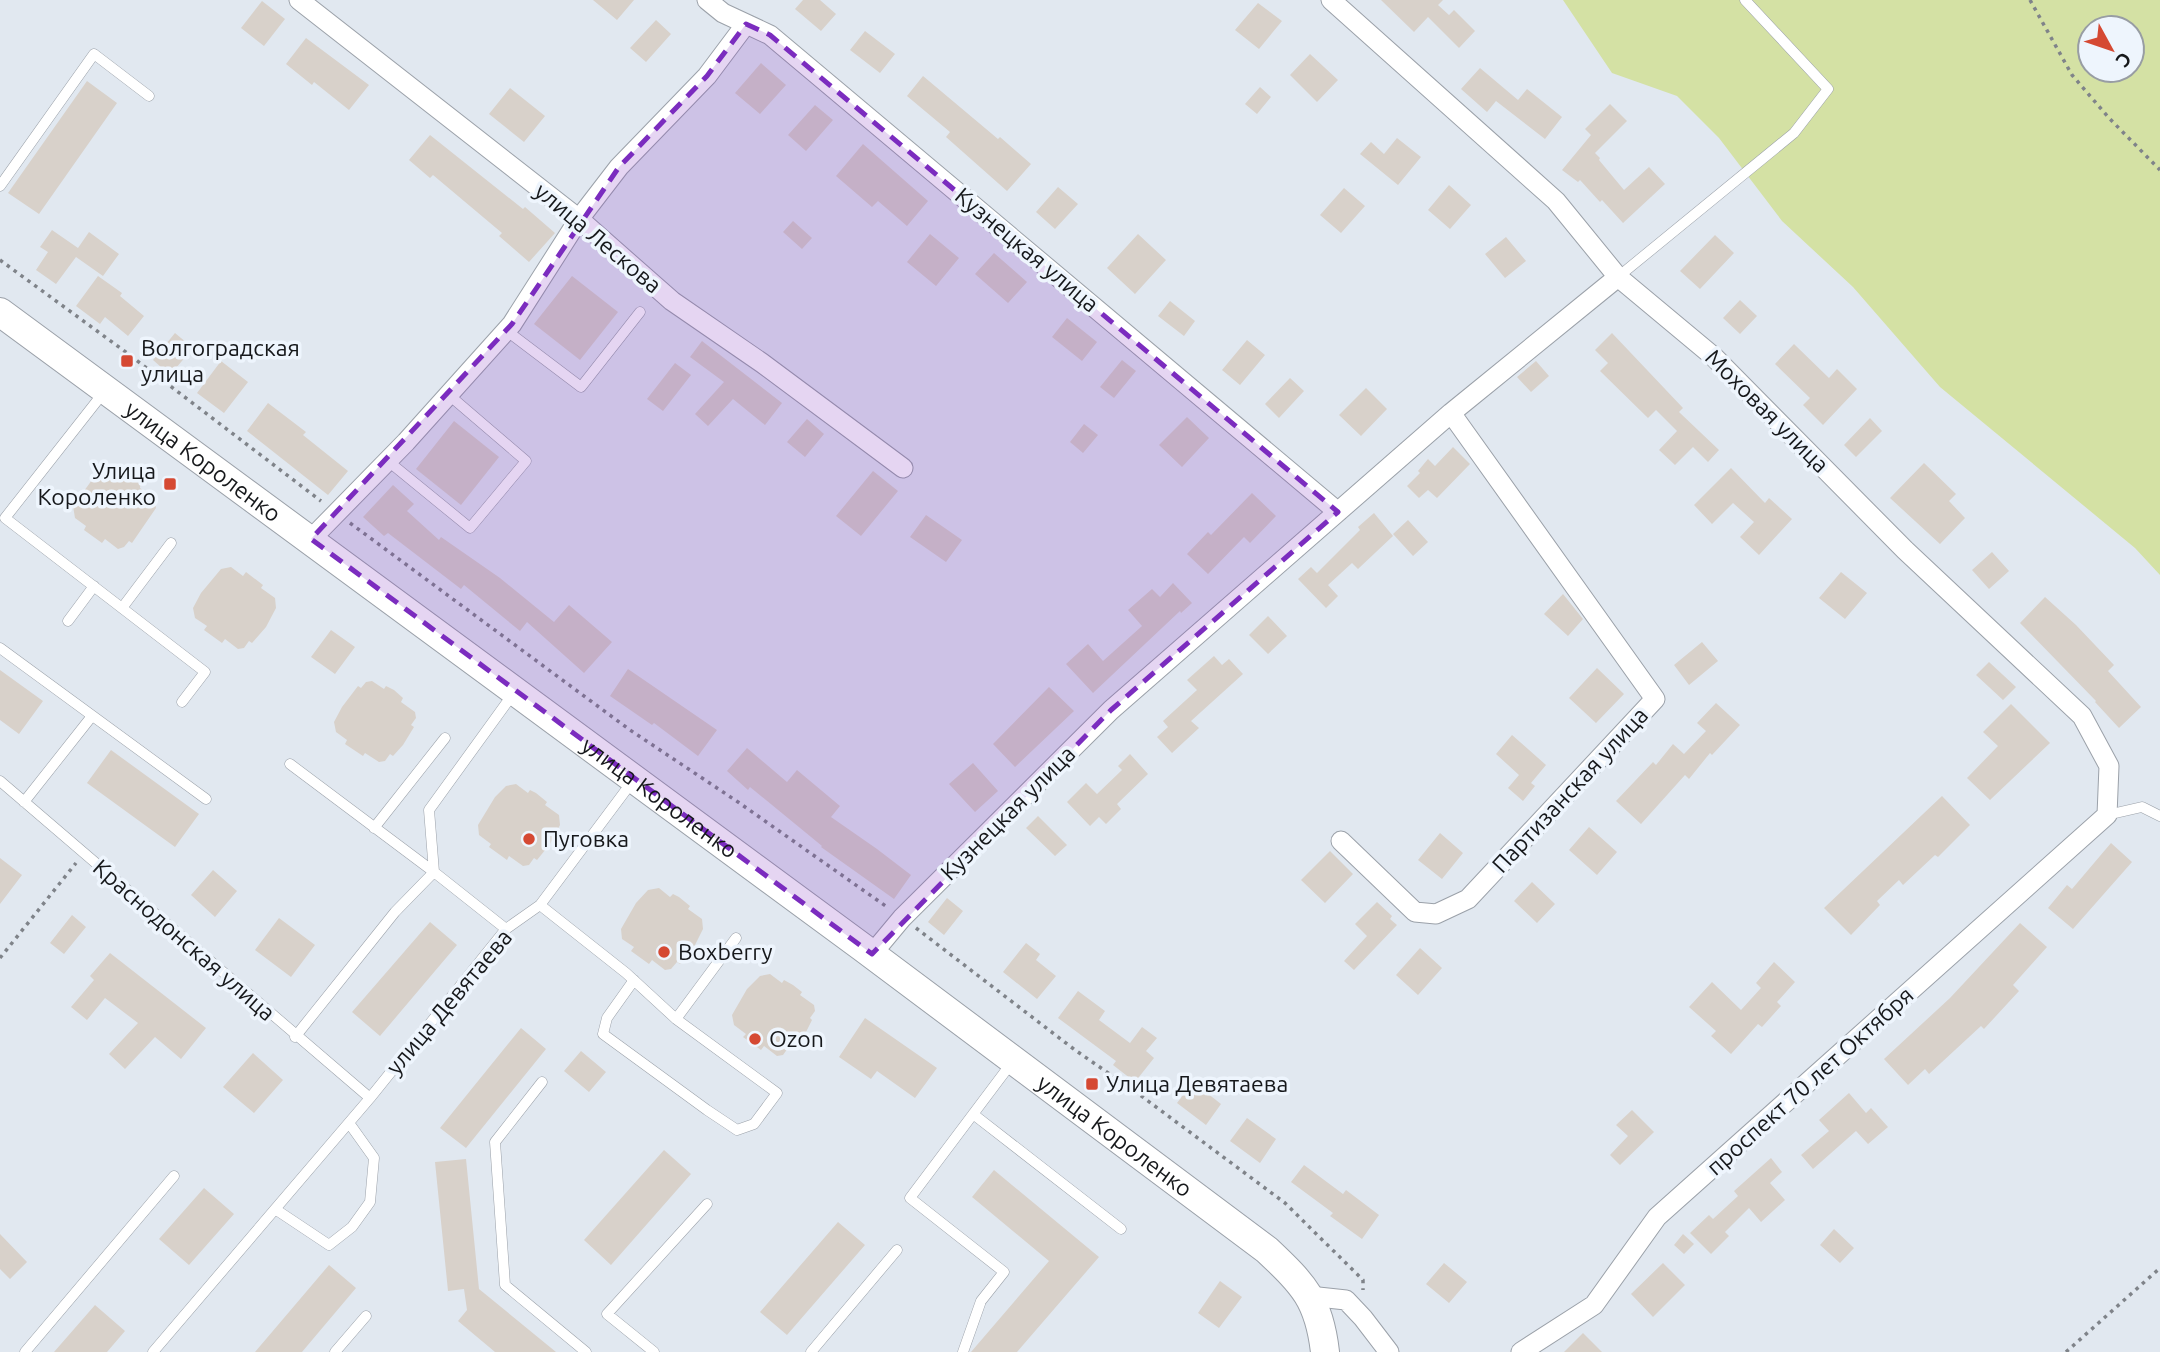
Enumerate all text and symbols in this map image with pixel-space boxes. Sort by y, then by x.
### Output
north arrow [2076,14,2146,84]
text: С [2112,48,2136,72]
street label: улица Лескова [530,178,666,298]
street label: Кузнецкая улица [951,183,1104,317]
place label: Волгоградская улица [141,335,300,386]
street label: Моховая улица [1701,344,1834,477]
marker: Волгоградская улица [119,353,135,369]
street label: улица Короленко [121,396,286,527]
place label: Улица Короленко [37,458,156,509]
marker: Улица Короленко [162,476,178,492]
street label: Партизанская улица [1487,702,1652,877]
street label: улица Короленко [577,732,742,863]
street label: Кузнецкая улица [936,741,1080,885]
place label: Пуговка [543,826,629,851]
marker: Пуговка [521,831,537,847]
street label: Краснодонская улица [89,854,280,1025]
street label: улица Девятаева [381,924,516,1079]
place label: Boxberry [678,939,773,964]
marker: Boxberry [656,944,672,960]
street label: проспект 70 лет Октября [1702,981,1918,1180]
place label: Ozon [769,1026,824,1051]
marker: Ozon [747,1031,763,1047]
street label: улица Короленко [1033,1070,1197,1202]
place label: Улица Девятаева [1106,1071,1288,1096]
marker: Улица Девятаева [1084,1076,1100,1092]

